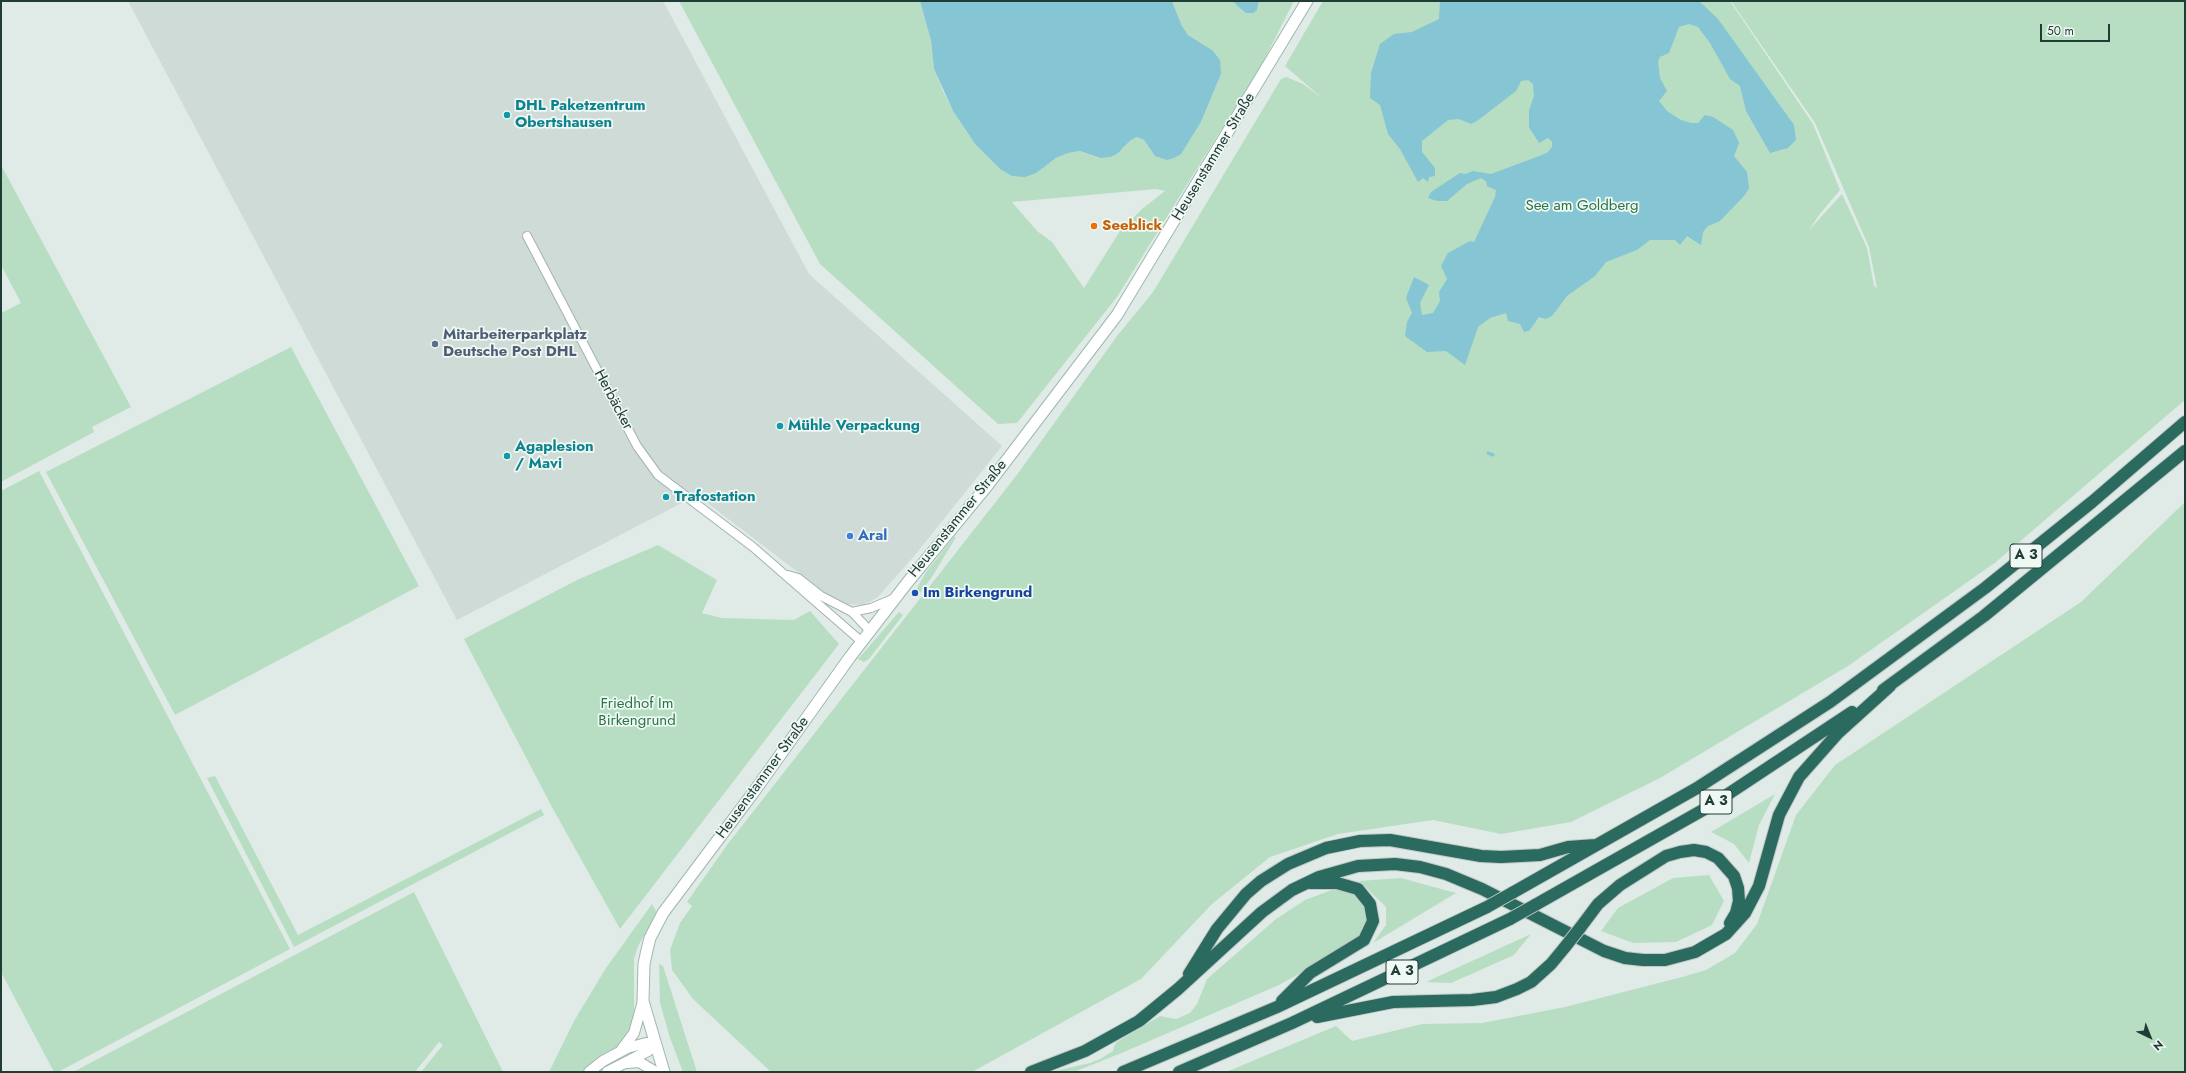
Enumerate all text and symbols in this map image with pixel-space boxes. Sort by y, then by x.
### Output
scale bar [2042,16,2112,42]
text: 50 m [2047,22,2074,40]
street label: Heusenstammer Straße [1169,90,1259,224]
place label: DHL Paketzentrum Obertshausen [515,97,646,132]
marker: DHL Paketzentrum Obertshausen [502,110,512,120]
park label: See am Goldberg [1525,197,1639,215]
place label: Seeblick [1102,217,1162,235]
marker: Seeblick [1089,221,1099,231]
place label: Mitarbeiterparkplatz Deutsche Post DHL [443,326,587,361]
marker: Mitarbeiterparkplatz Deutsche Post DHL [430,339,440,349]
street label: Herbäcker [590,367,636,433]
place label: Mühle Verpackung [788,417,920,435]
marker: Mühle Verpackung [775,421,785,431]
place label: Agaplesion / Mavi [515,438,594,473]
marker: Agaplesion / Mavi [502,451,512,461]
street label: Heusenstammer Straße [905,457,1011,581]
place label: Trafostation [674,488,756,506]
marker: Trafostation [661,492,671,502]
place label: Aral [858,527,887,545]
marker: Aral [845,531,855,541]
road number: A 3 [2010,544,2042,568]
place label: Im Birkengrund [923,584,1032,602]
marker: Im Birkengrund [910,588,920,598]
park label: Friedhof Im Birkengrund [598,695,676,730]
street label: Heusenstammer Straße [713,714,813,842]
road number: A 3 [1700,790,1732,814]
road number: A 3 [1386,960,1418,984]
north arrow [2130,1017,2170,1057]
text: N [2150,1037,2167,1055]

